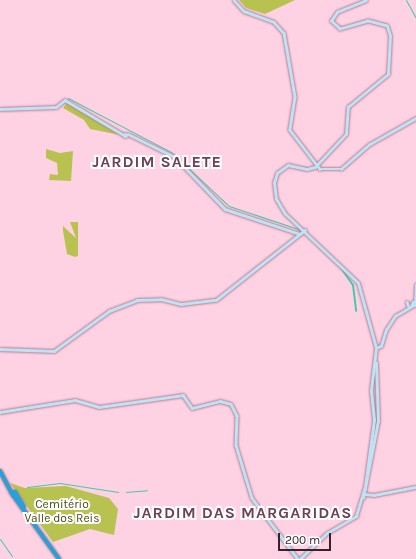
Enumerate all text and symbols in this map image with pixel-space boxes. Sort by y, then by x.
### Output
district label: JARDIM SALETE [92,152,222,172]
park label: Cemitério Valle dos Reis [25,498,99,526]
district label: JARDIM DAS MARGARIDAS [133,503,353,523]
scale bar [280,525,333,551]
text: 200 m [285,533,320,547]

